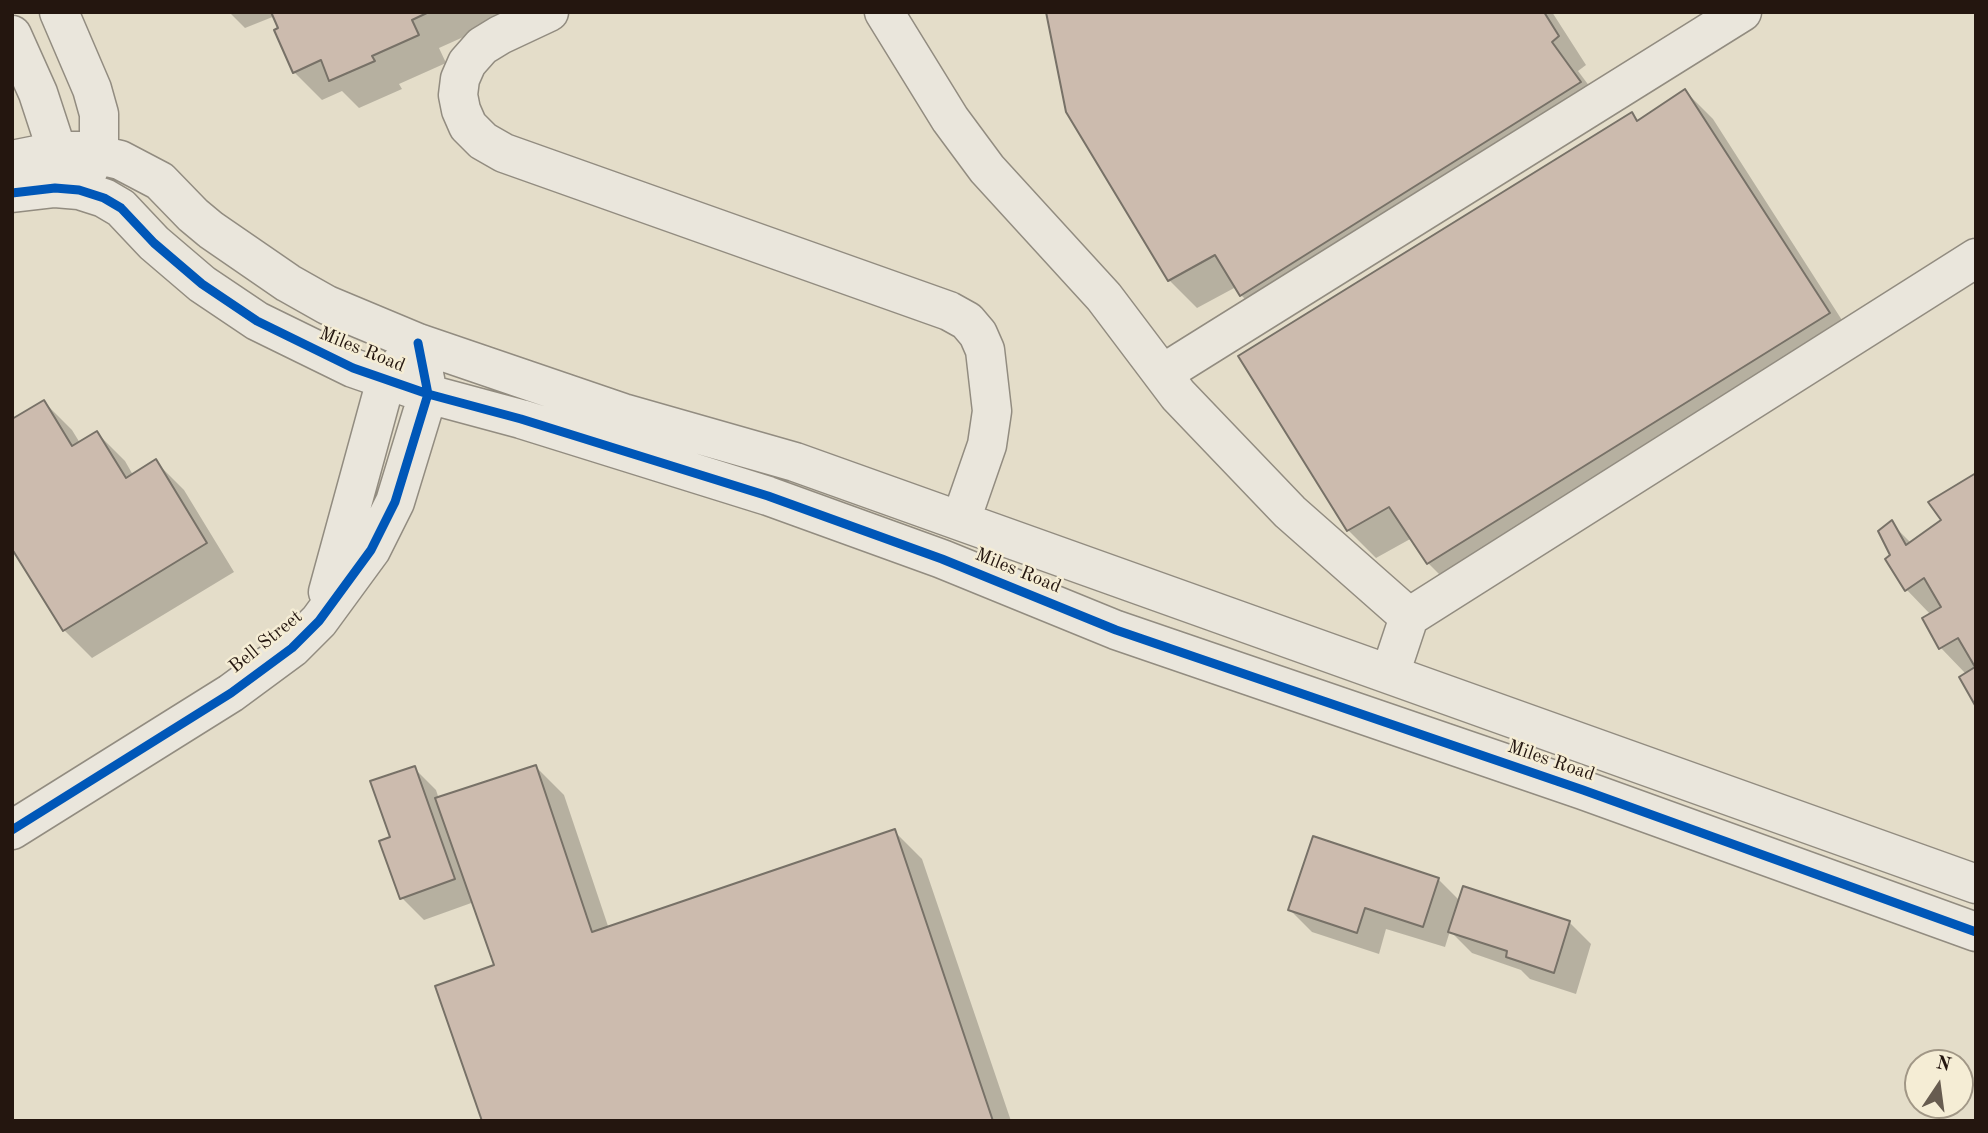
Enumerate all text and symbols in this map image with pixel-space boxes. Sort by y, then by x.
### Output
street label: Miles Road [316,322,408,378]
street label: Miles Road [972,543,1064,599]
street label: Bell Street [225,606,307,678]
street label: Miles Road [1504,735,1598,787]
north arrow [1904,1049,1974,1119]
text: N [1934,1054,1953,1076]

